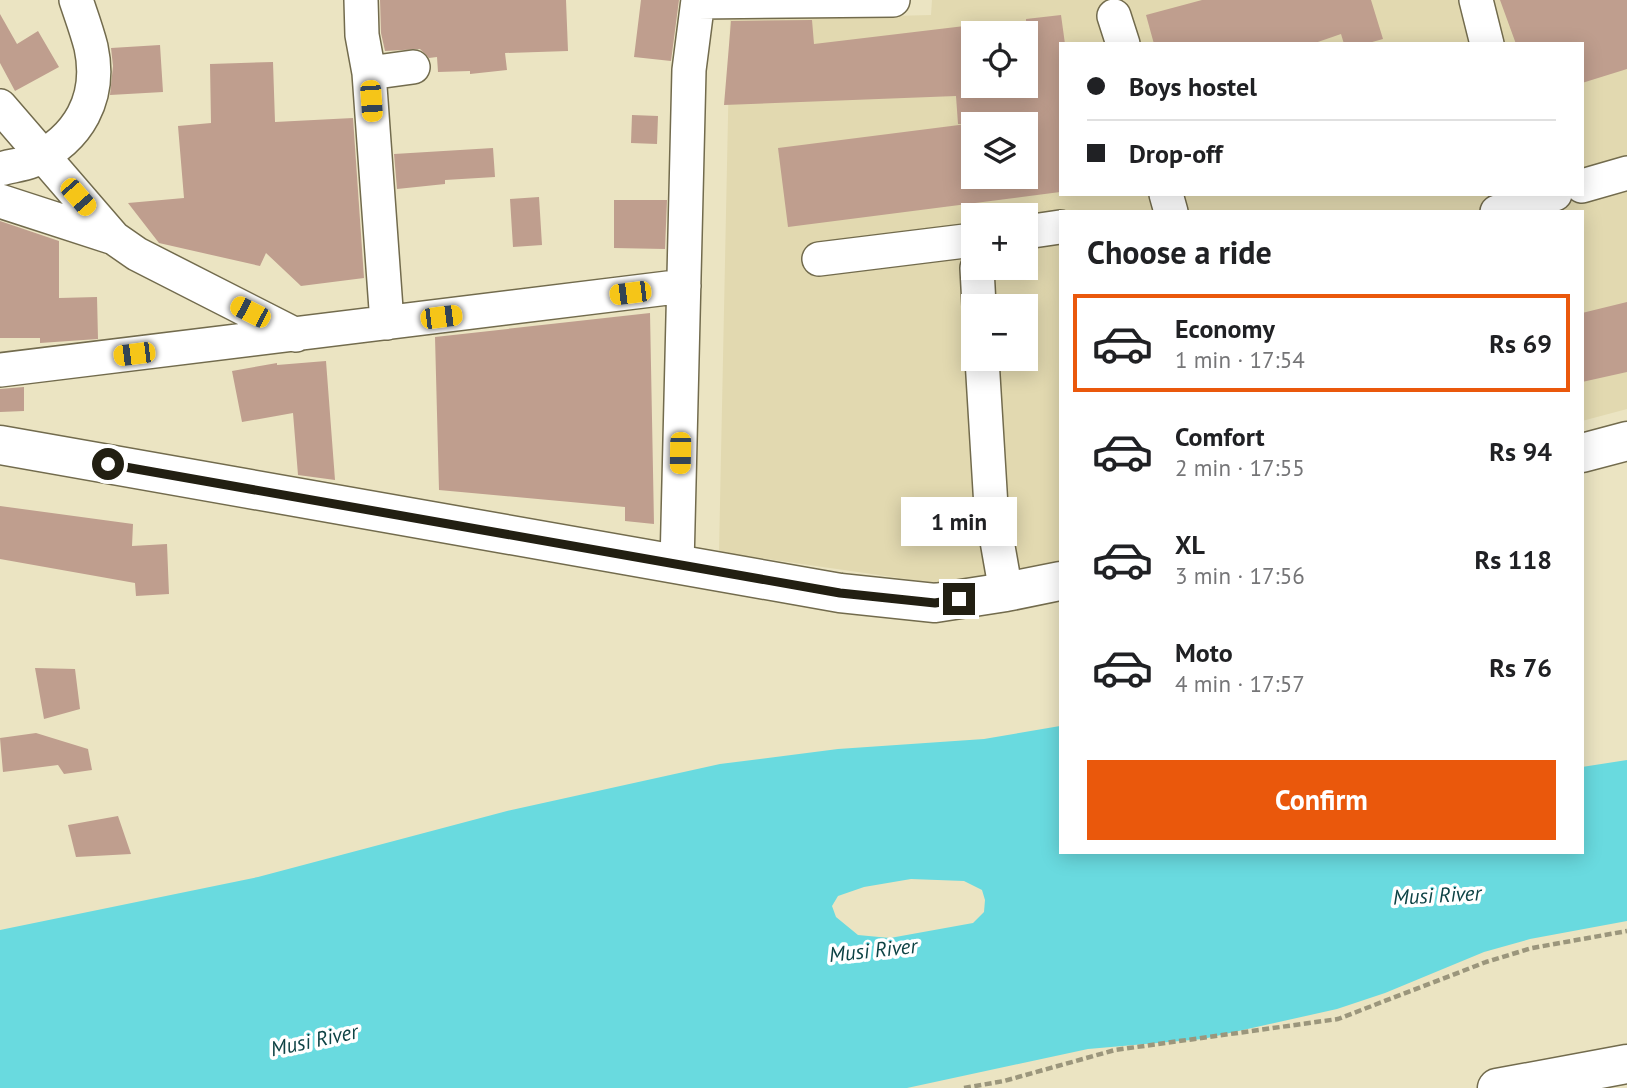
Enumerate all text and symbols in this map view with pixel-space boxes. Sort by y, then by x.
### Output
map controls [961,21,1038,371]
button: locate [961,21,1038,98]
text: Boys hostel [1129,70,1257,103]
car [360,79,383,123]
button: layers [961,112,1038,189]
text: Drop-off [1129,137,1223,170]
car [57,174,100,220]
button: + [961,203,1038,280]
text: Choose a ride [1087,231,1272,273]
car [608,280,653,306]
car [227,293,274,331]
button: − [961,294,1038,371]
car [419,304,464,330]
icon: car [1091,312,1154,375]
text: Economy [1175,312,1275,345]
text: Rs 69 [1489,327,1552,360]
car [112,341,157,367]
text: 1 min · 17:54 [1175,345,1305,374]
icon: car [1091,420,1154,483]
text: Comfort [1175,420,1265,453]
car [670,432,691,474]
text: Rs 94 [1489,435,1552,468]
route start [92,448,124,480]
text: 2 min · 17:55 [1175,453,1305,482]
callout: 1 min [901,498,1017,546]
text: 1 min [931,507,987,536]
icon: car [1091,528,1154,591]
text: XL [1175,528,1205,561]
text: Rs 118 [1475,543,1552,576]
text: 3 min · 17:56 [1175,561,1305,590]
route end [943,583,975,615]
icon: car [1091,636,1154,699]
text: Moto [1175,636,1233,669]
text: Rs 76 [1489,651,1552,684]
text: 4 min · 17:57 [1175,669,1305,698]
button: Confirm [1087,760,1556,840]
water label: Musi River [1392,879,1484,911]
water label: Musi River [828,932,921,968]
water label: Musi River [268,1017,362,1062]

